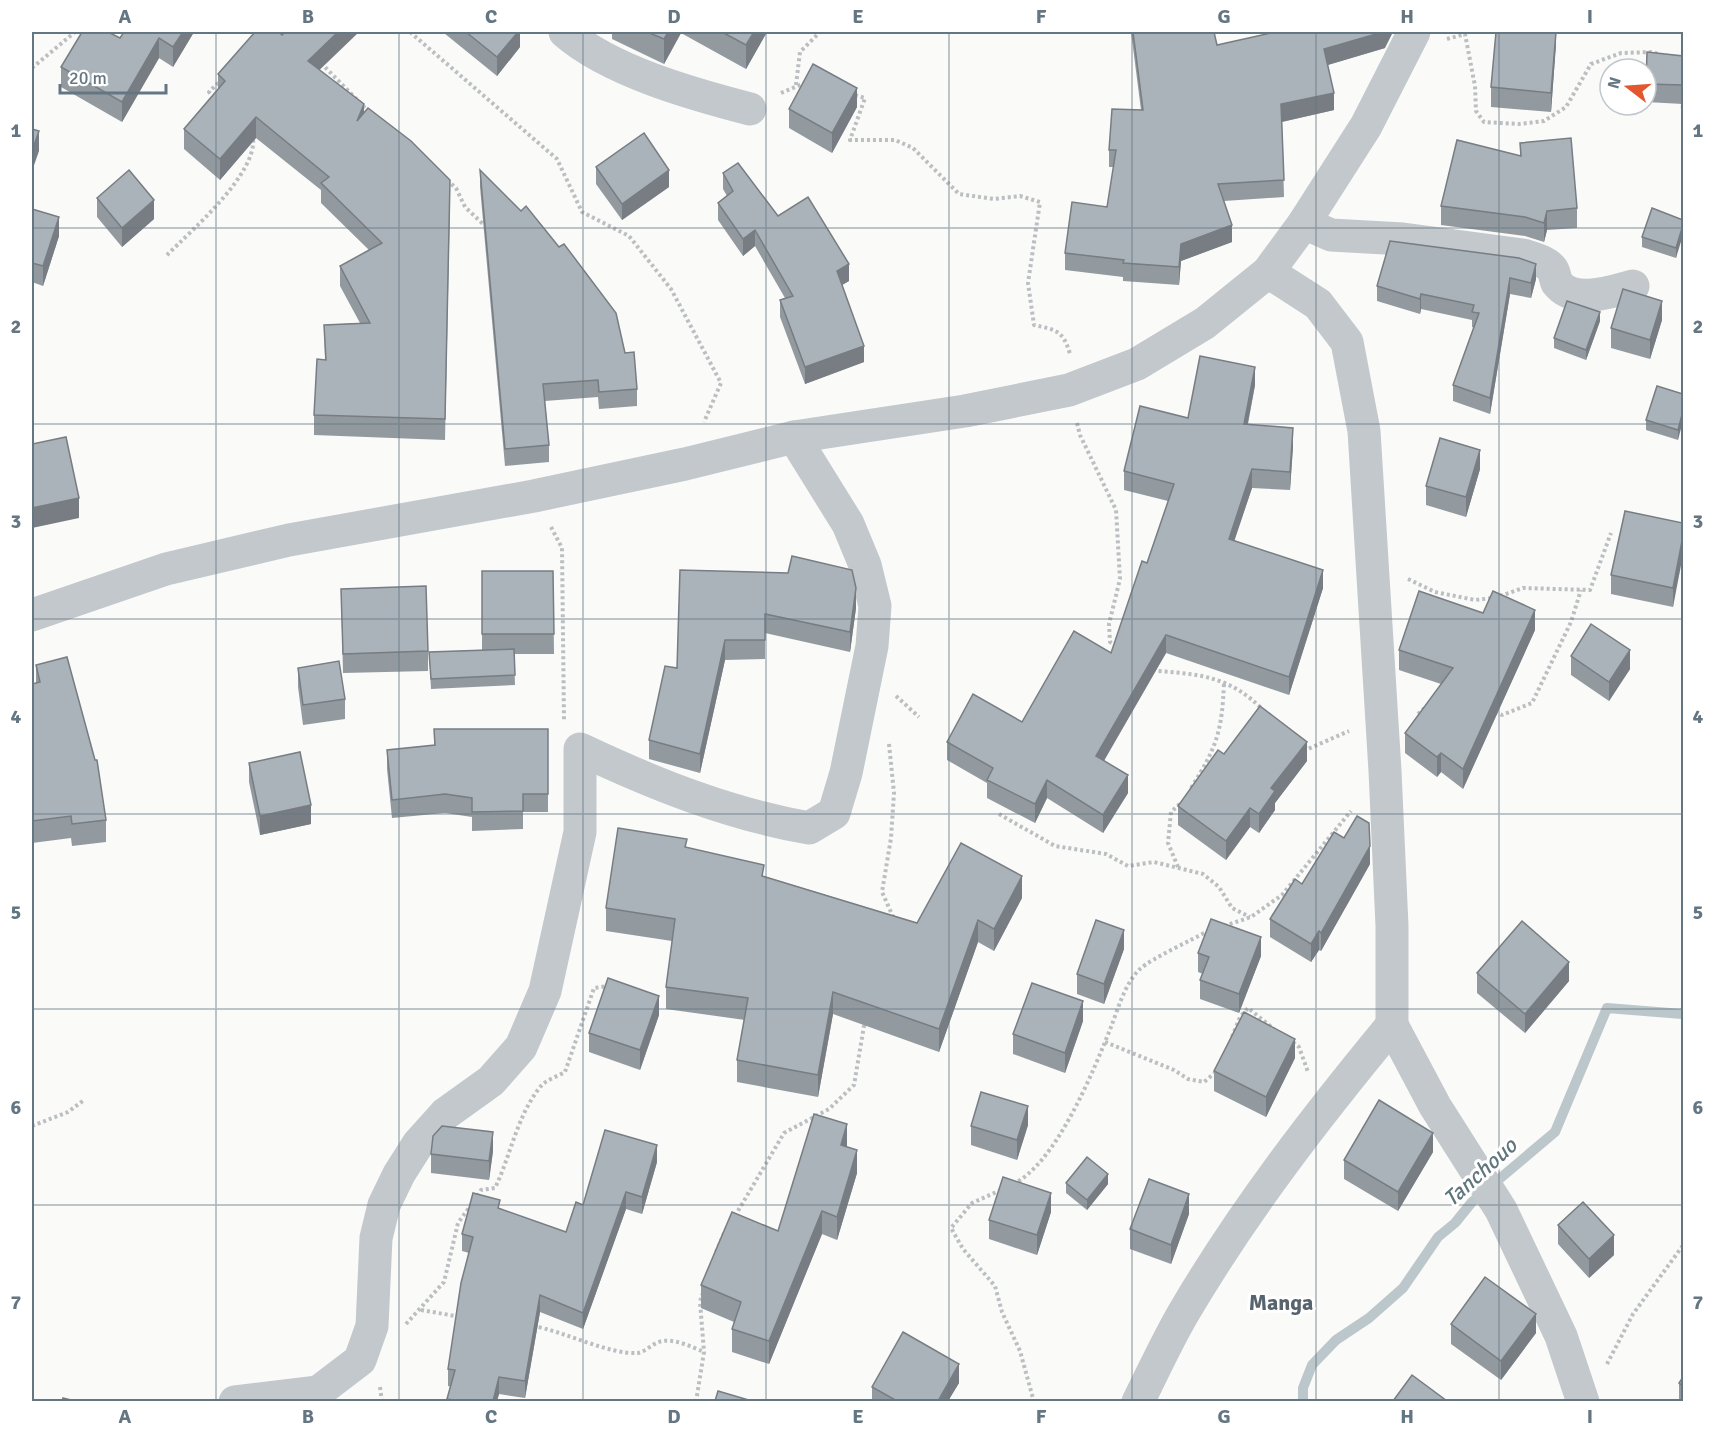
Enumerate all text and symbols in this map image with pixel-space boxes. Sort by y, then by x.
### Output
text: A [119,4,132,29]
text: B [302,4,314,29]
text: C [485,4,497,29]
text: D [667,4,681,29]
text: E [852,4,864,29]
text: F [1036,4,1047,29]
text: G [1217,4,1231,29]
text: H [1400,4,1414,29]
text: I [1587,4,1593,29]
scale bar [60,57,166,95]
north arrow [1598,57,1658,117]
text: 20 m [69,67,107,89]
text: N [1603,75,1626,91]
text: 1 [11,118,22,143]
text: 1 [1693,118,1704,143]
text: 2 [11,314,21,339]
text: 2 [1693,314,1703,339]
text: 3 [11,509,21,534]
text: 3 [1693,509,1703,534]
text: 4 [11,704,22,729]
text: 4 [1693,704,1704,729]
text: 5 [11,900,21,925]
text: 5 [1693,900,1703,925]
text: 6 [11,1095,22,1120]
text: 6 [1693,1095,1704,1120]
water label: Tanchouo [1438,1131,1523,1212]
district label: Manga [1249,1289,1313,1316]
text: 7 [11,1290,22,1315]
text: 7 [1693,1290,1704,1315]
text: A [119,1404,132,1429]
text: B [302,1404,314,1429]
text: C [485,1404,497,1429]
text: D [667,1404,681,1429]
text: E [852,1404,864,1429]
text: F [1036,1404,1047,1429]
text: G [1217,1404,1231,1429]
text: H [1400,1404,1414,1429]
text: I [1587,1404,1593,1429]

